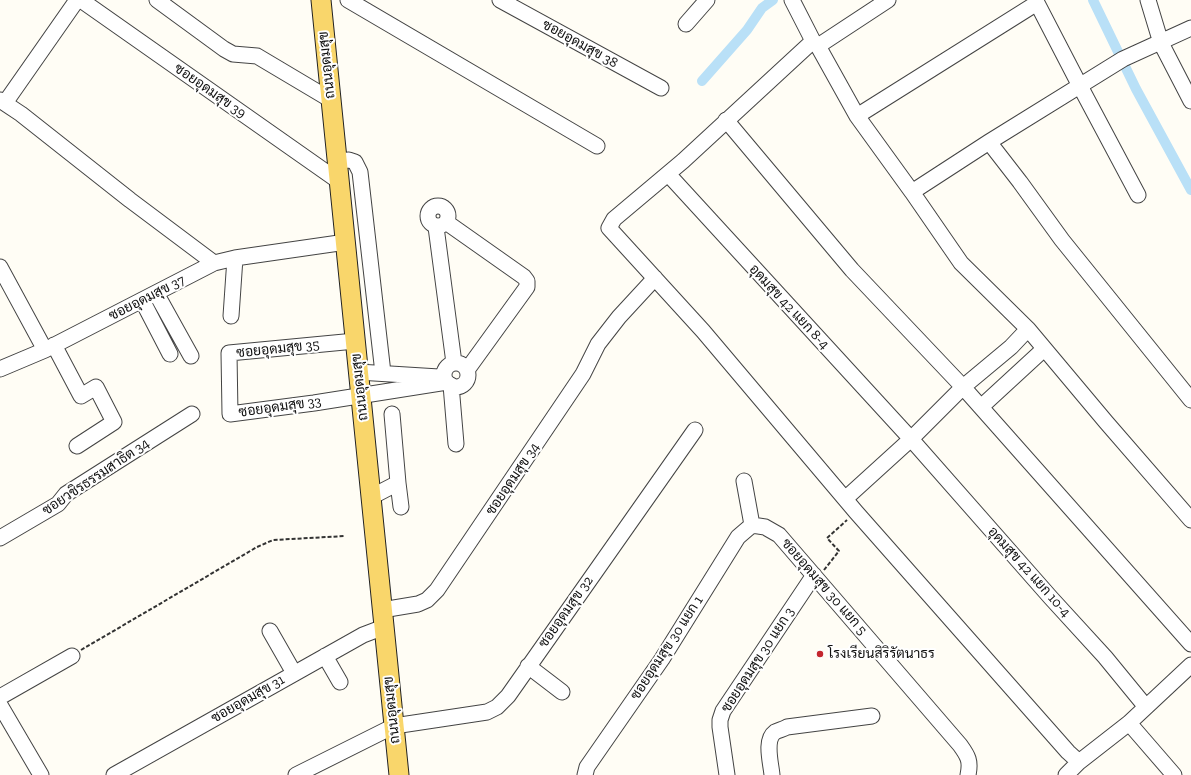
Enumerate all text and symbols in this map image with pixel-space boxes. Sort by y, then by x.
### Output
street label: ซอยอุดมสุข 38 [539,16,621,72]
street label: ถนนอุดมสุข [315,31,339,99]
street label: ซอยอุดมสุข 39 [171,60,249,122]
street label: อุดมสุข 42 แยก 8-4 [745,261,833,353]
street label: ซอยอุดมสุข 37 [106,272,188,324]
street label: ซอยอุดมสุข 35 [236,336,320,362]
street label: ถนนอุดมสุข [348,353,372,421]
street label: ซอยอุดมสุข 33 [238,393,322,421]
street label: ซอยวชิรธรรมสาธิต 34 [39,435,153,519]
street label: ซอยอุดมสุข 34 [483,440,543,518]
street label: อุดมสุข 42 แยก 10-4 [984,523,1074,621]
street label: ซอยอุดมสุข 30 แยก 5 [778,535,870,639]
street label: ซอยอุดมสุข 32 [535,573,597,651]
street label: ซอยอุดมสุข 30 แยก 1 [627,593,707,703]
street label: ซอยอุดมสุข 30 แยก 3 [718,604,798,716]
place label: โรงเรียนสิริรัตนาธร [828,646,935,662]
marker: โรงเรียนสิริรัตนาธร [815,649,825,659]
street label: ซอยอุดมสุข 31 [208,671,288,727]
street label: ถนนอุดมสุข [380,676,404,744]

